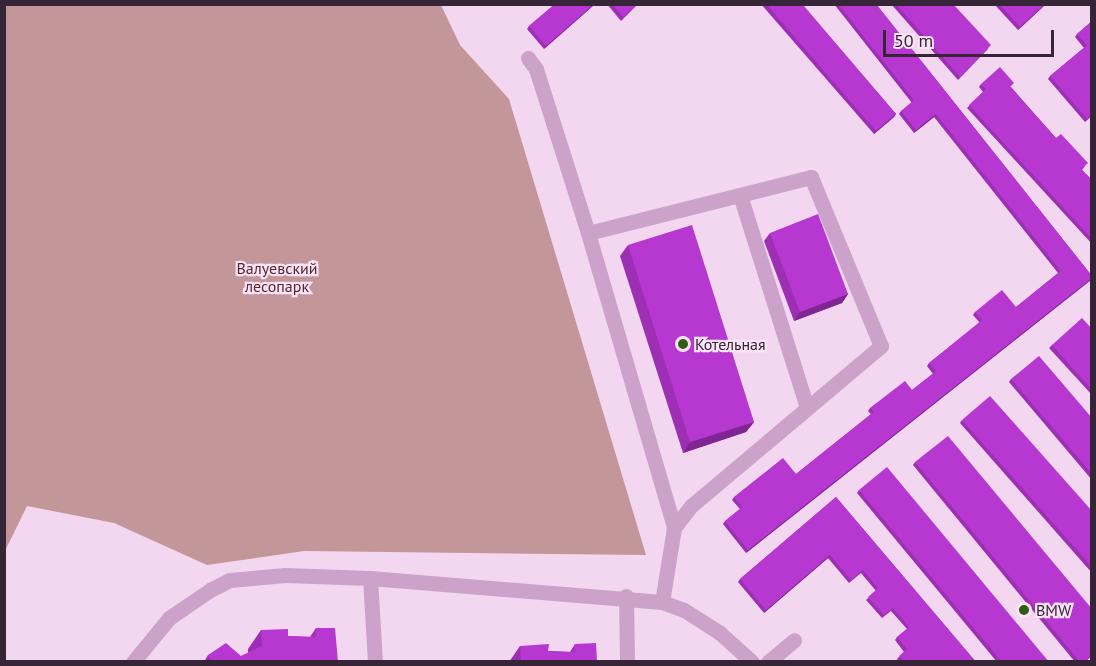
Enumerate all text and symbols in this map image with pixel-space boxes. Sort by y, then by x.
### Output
scale bar [886,18,1057,56]
text: 50 m [894,29,933,52]
park label: Валуевский лесопарк [236,258,318,296]
place label: Котельная [695,334,766,354]
marker: Котельная [676,337,690,351]
place label: BMW [1036,600,1071,620]
marker: BMW [1017,603,1031,617]

